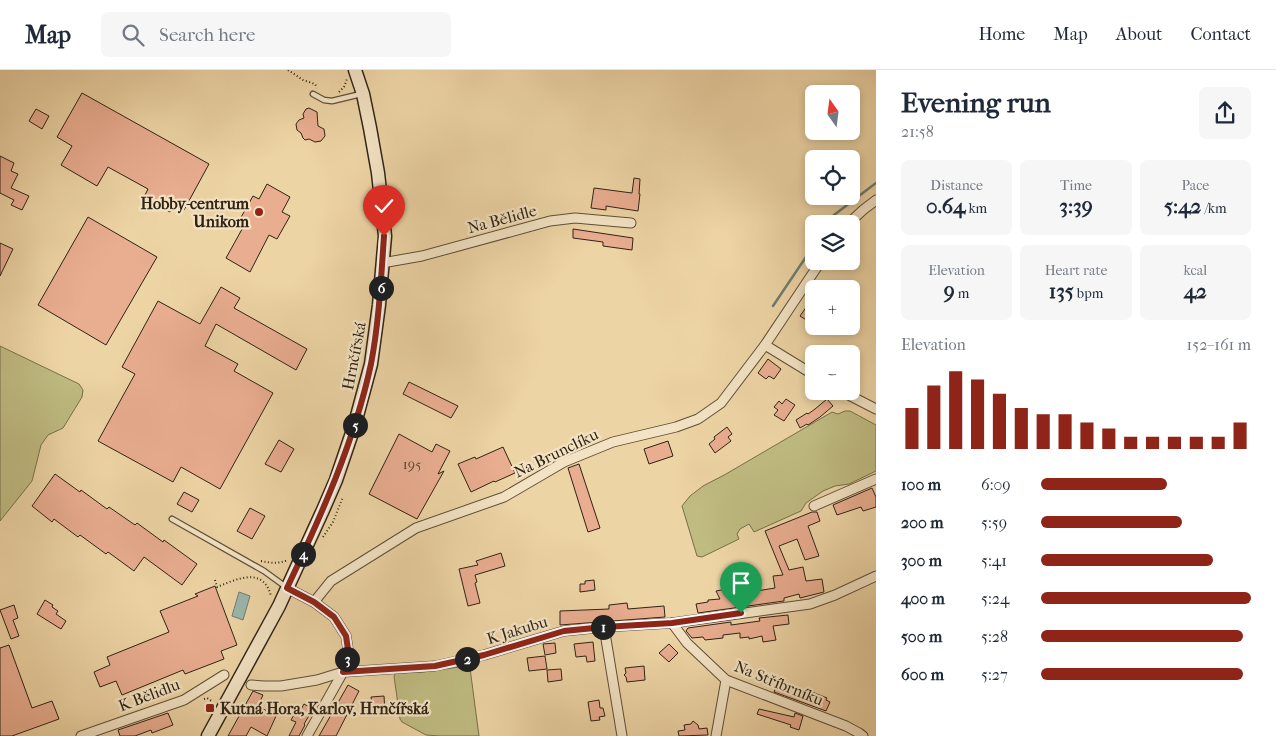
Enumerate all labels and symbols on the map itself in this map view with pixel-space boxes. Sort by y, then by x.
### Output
north arrow [805,85,860,140]
pin [363,185,405,236]
place label: Hobby-centrum Unikom [141,194,250,231]
street label: Na Bělidle [465,201,539,237]
marker: Hobby-centrum Unikom [253,206,265,218]
pin: 6 [368,276,394,300]
street label: Hrnčířská [338,320,370,392]
pin: 5 [342,412,368,438]
street label: Na Brunclíku [511,424,601,482]
house number: 195 [403,456,421,473]
pin: 4 [290,542,316,566]
pin [720,562,762,613]
street label: K Jakubu [484,612,550,648]
pin: 1 [590,614,616,640]
pin: 3 [334,646,360,672]
pin: 2 [454,646,480,672]
street label: Na Stříbrníku [732,657,826,709]
street label: K Bělidlu [116,675,182,715]
place label: Kutná Hora, Karlov, Hrnčířská [220,699,429,718]
marker: Kutná Hora, Karlov, Hrnčířská [204,702,216,714]

